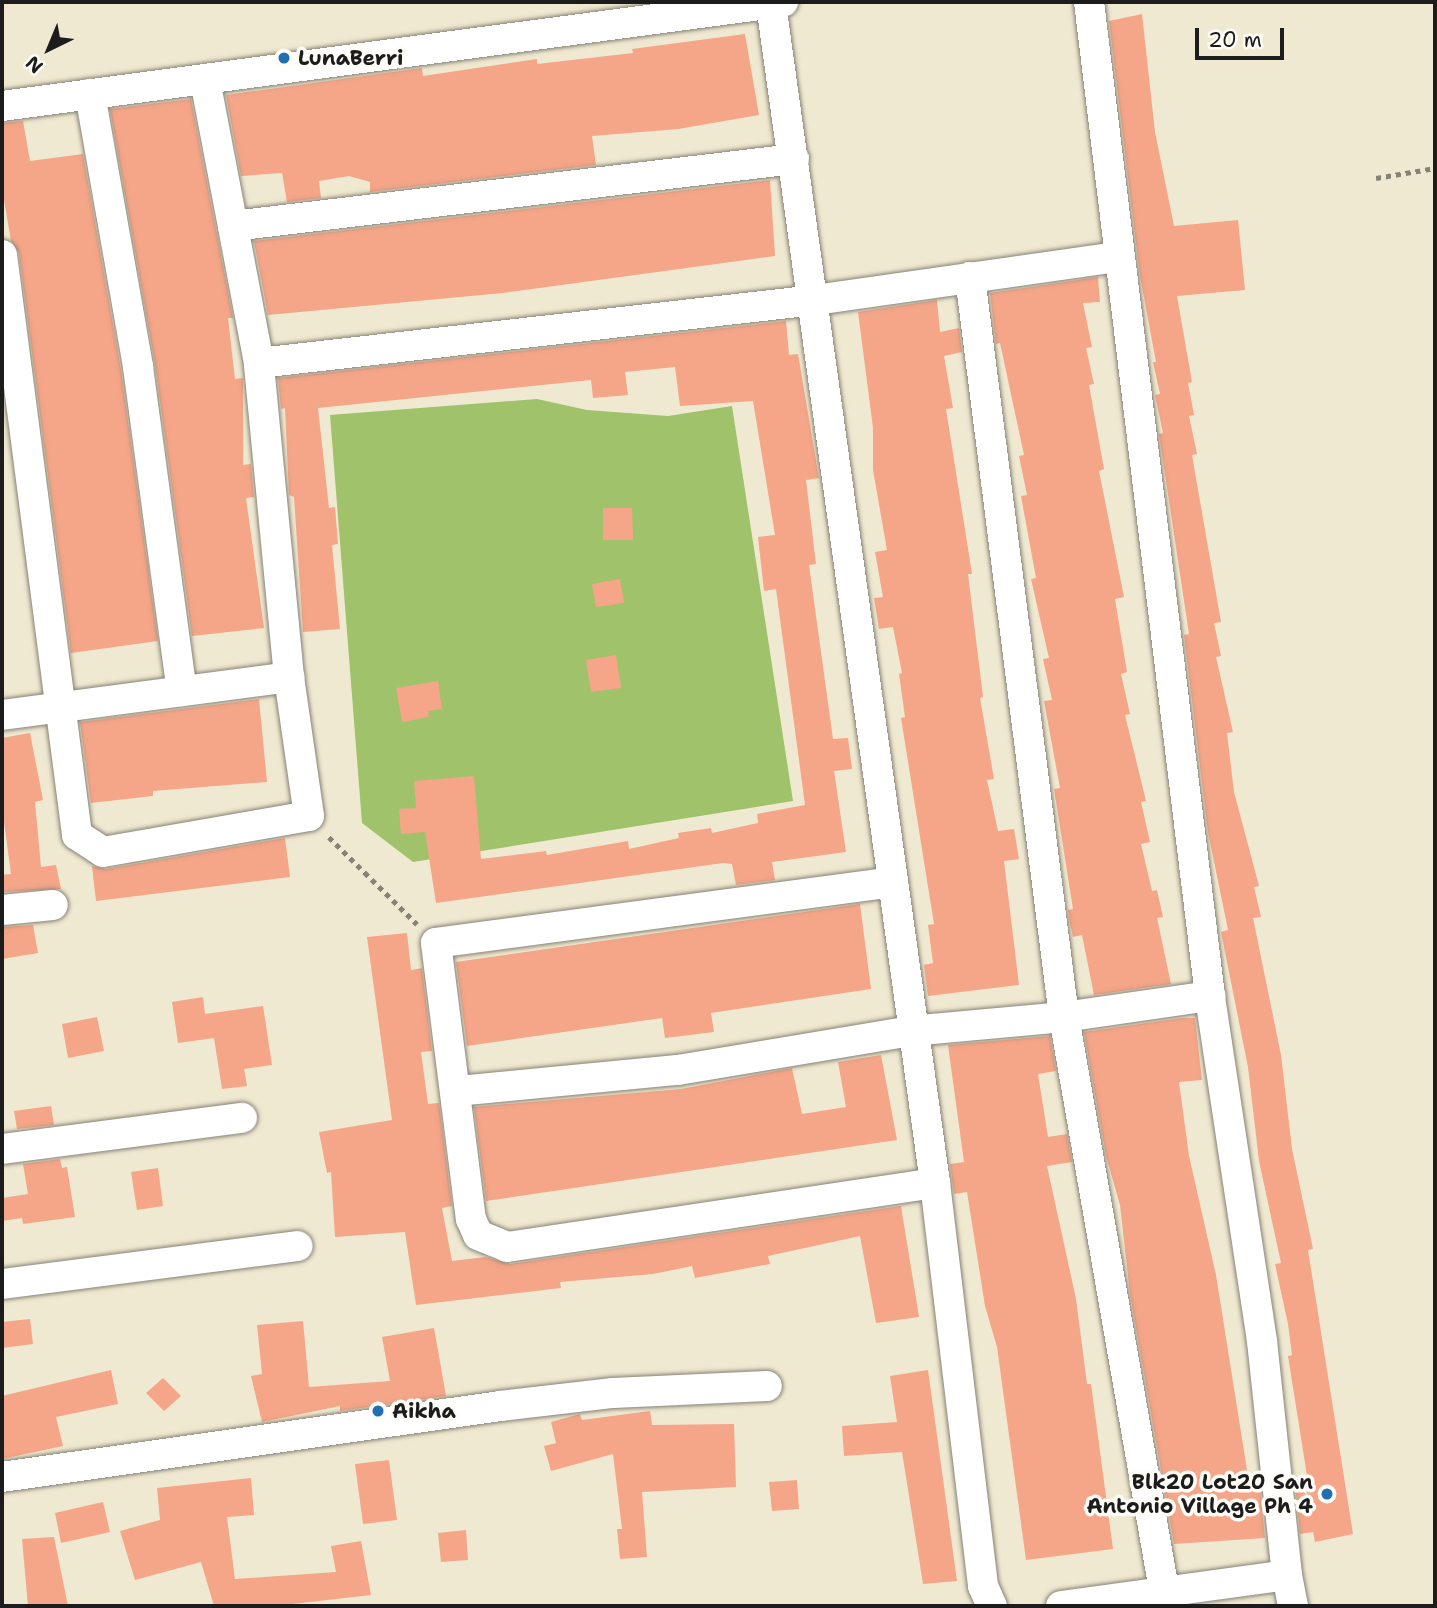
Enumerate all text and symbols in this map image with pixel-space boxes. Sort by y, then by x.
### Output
north arrow [14,14,84,84]
scale bar [1199,14,1288,58]
text: 20 m [1208,26,1262,54]
place label: LunaBerri [298,45,403,71]
text: N [20,50,48,79]
marker: LunaBerri [276,50,292,66]
place label: Aikha [392,1398,456,1424]
marker: Aikha [370,1403,386,1419]
place label: Blk20 Lot20 San Antonio Village Ph 4 [1086,1469,1313,1519]
marker: Blk20 Lot20 San Antonio Village Ph 4 [1319,1486,1335,1502]

